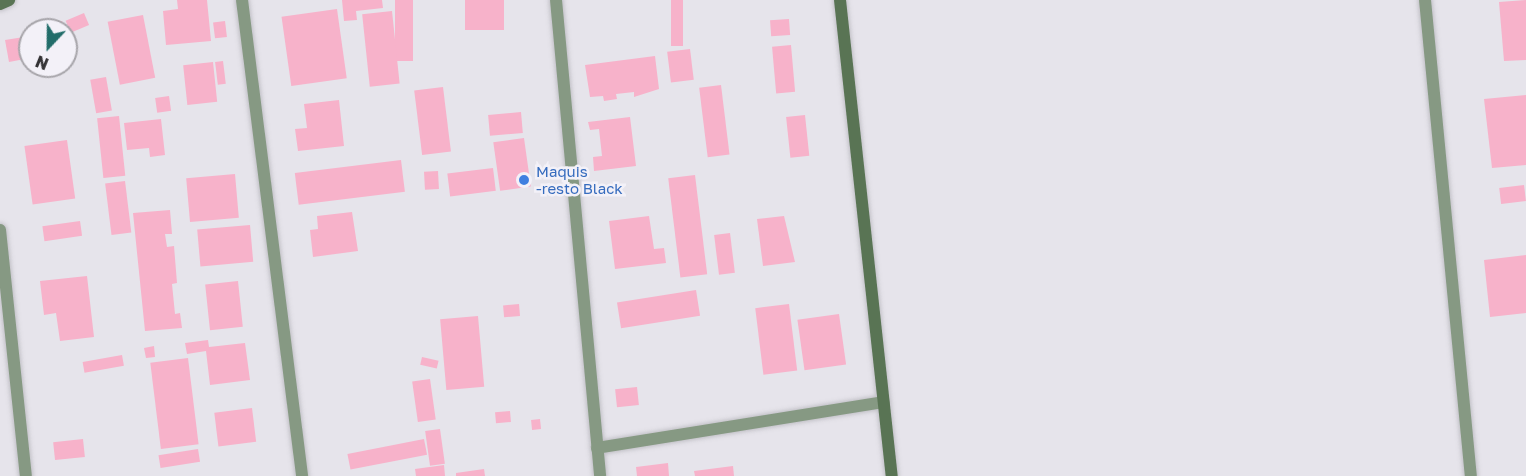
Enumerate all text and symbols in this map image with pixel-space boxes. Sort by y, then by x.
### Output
north arrow [18,18,78,78]
text: N [33,51,51,74]
place label: Maquis -resto Black [536,162,623,197]
marker: Maquis -resto Black [517,173,531,187]

